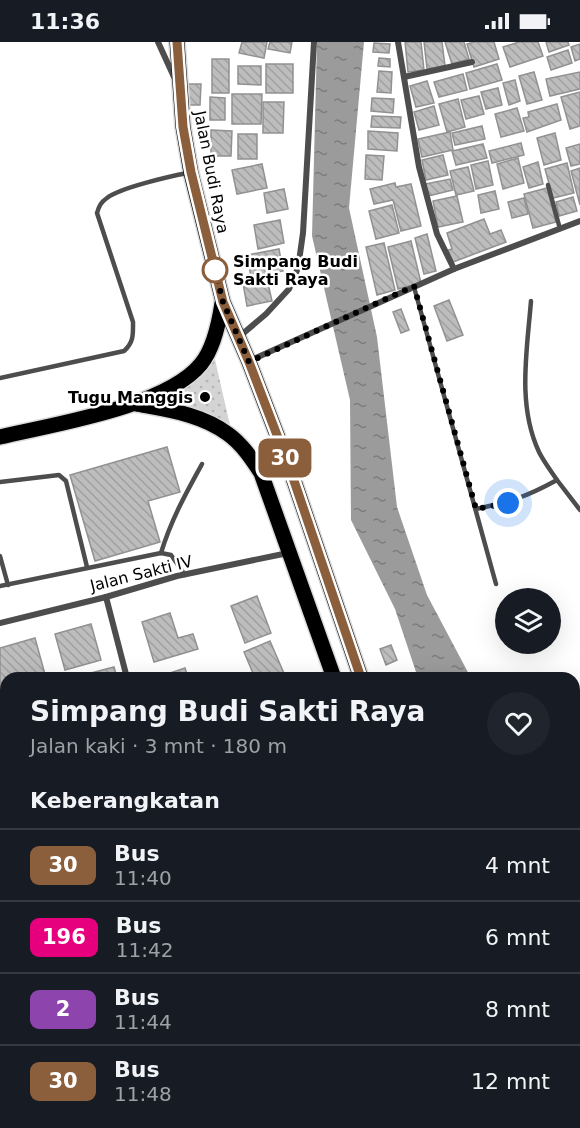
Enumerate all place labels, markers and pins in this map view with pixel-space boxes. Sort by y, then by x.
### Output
place label: Simpang Budi Sakti Raya [233,252,358,289]
marker: Simpang Budi Sakti Raya [202,257,228,283]
place label: Tugu Manggis [68,388,193,407]
marker: Tugu Manggis [198,390,212,404]

